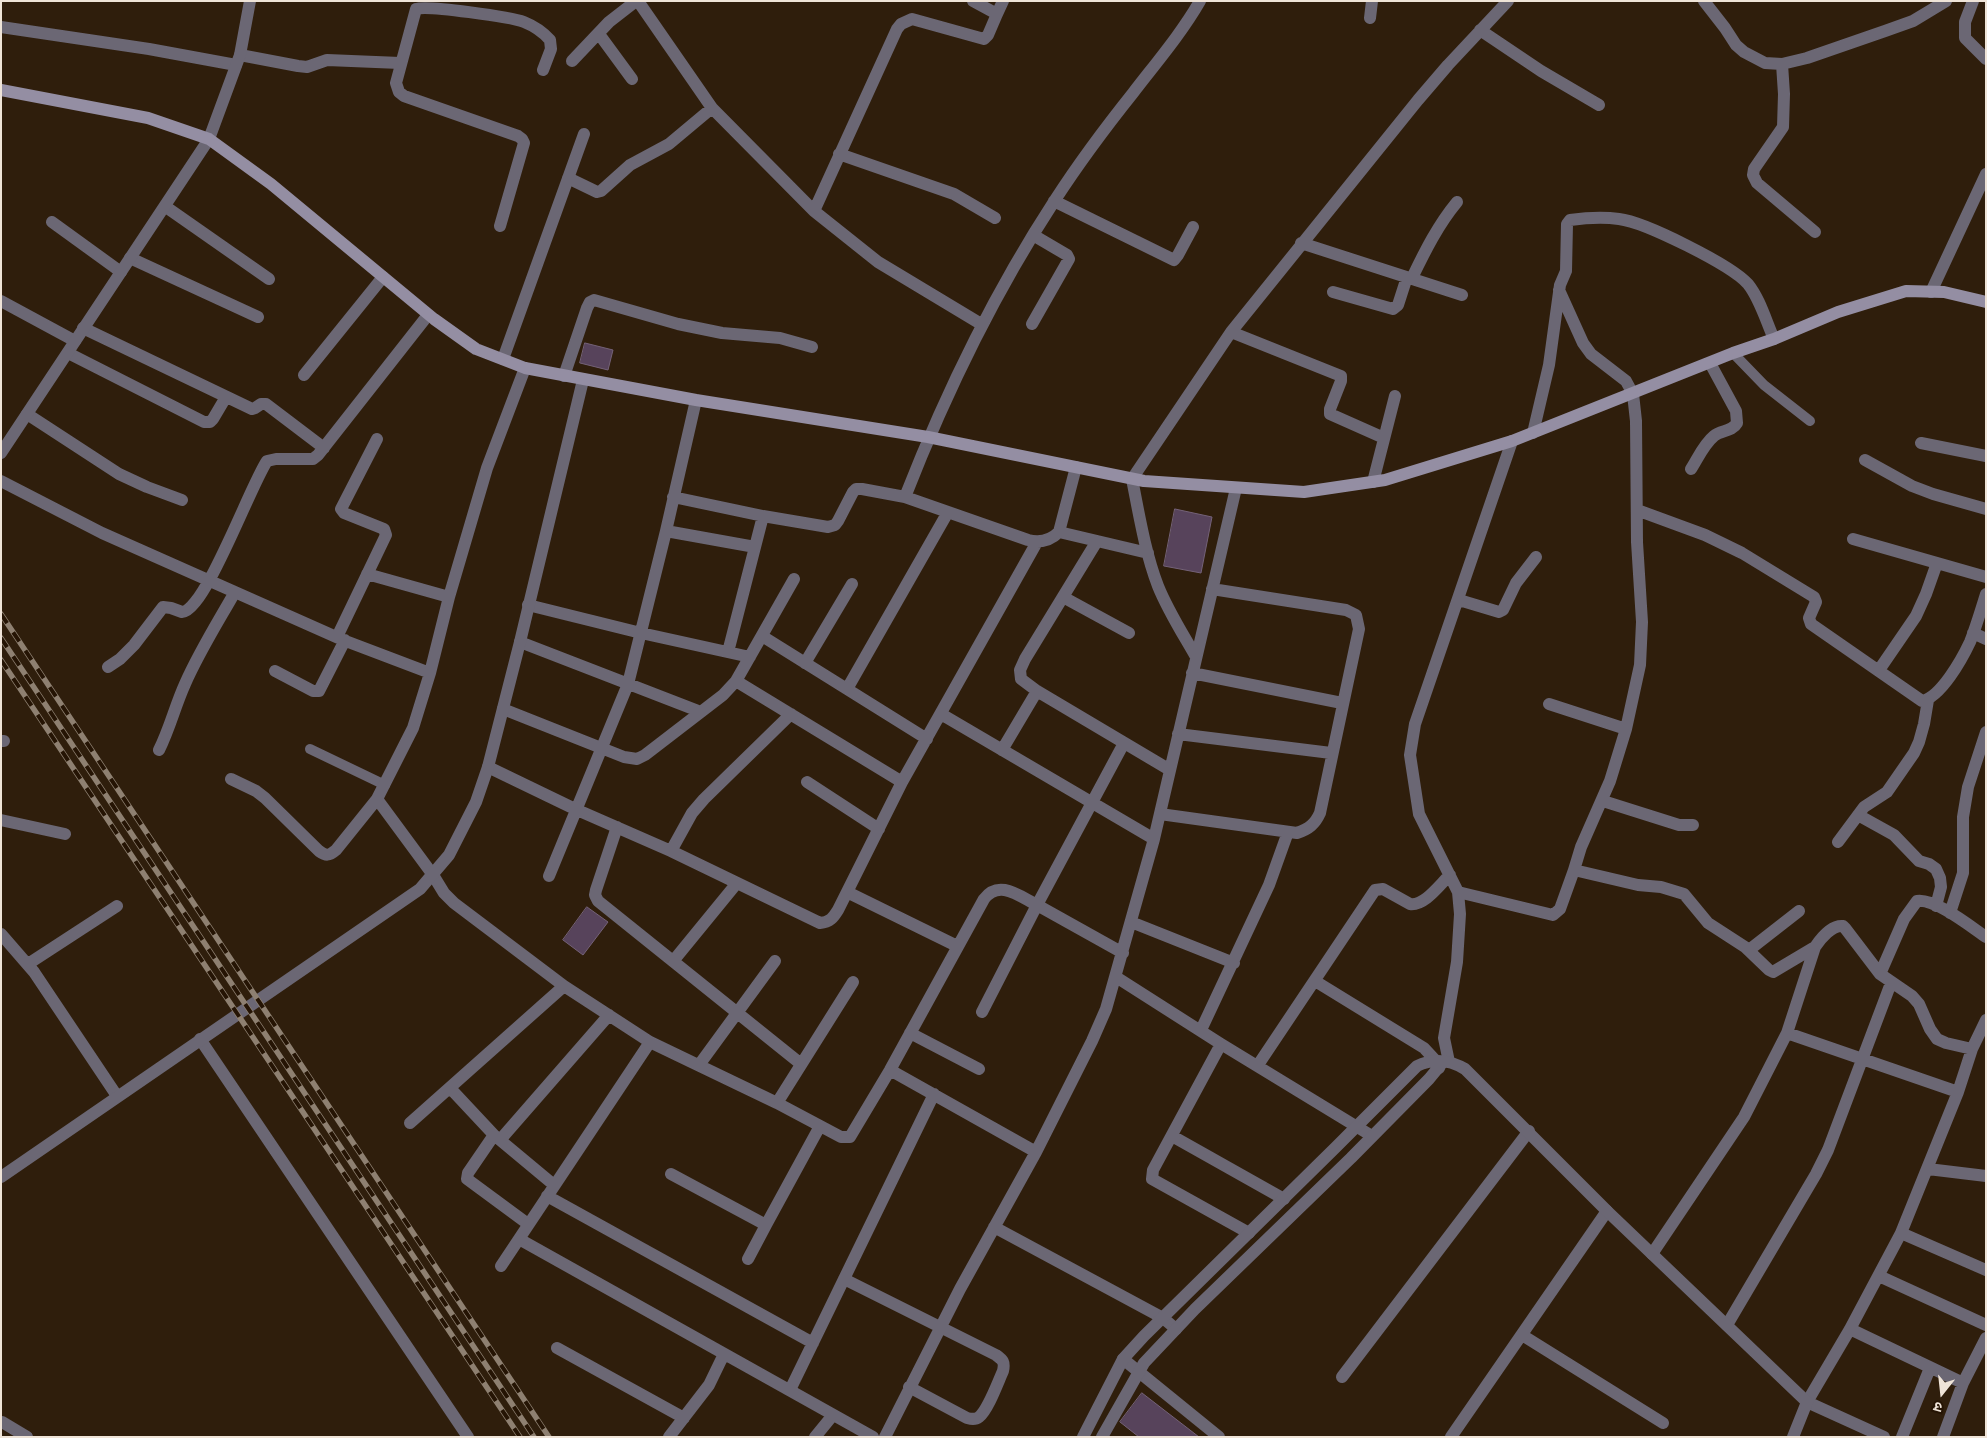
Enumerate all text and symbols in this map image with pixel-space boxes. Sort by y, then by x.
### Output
north arrow [1917,1368,1967,1418]
text: उ [1932,1399,1944,1416]

